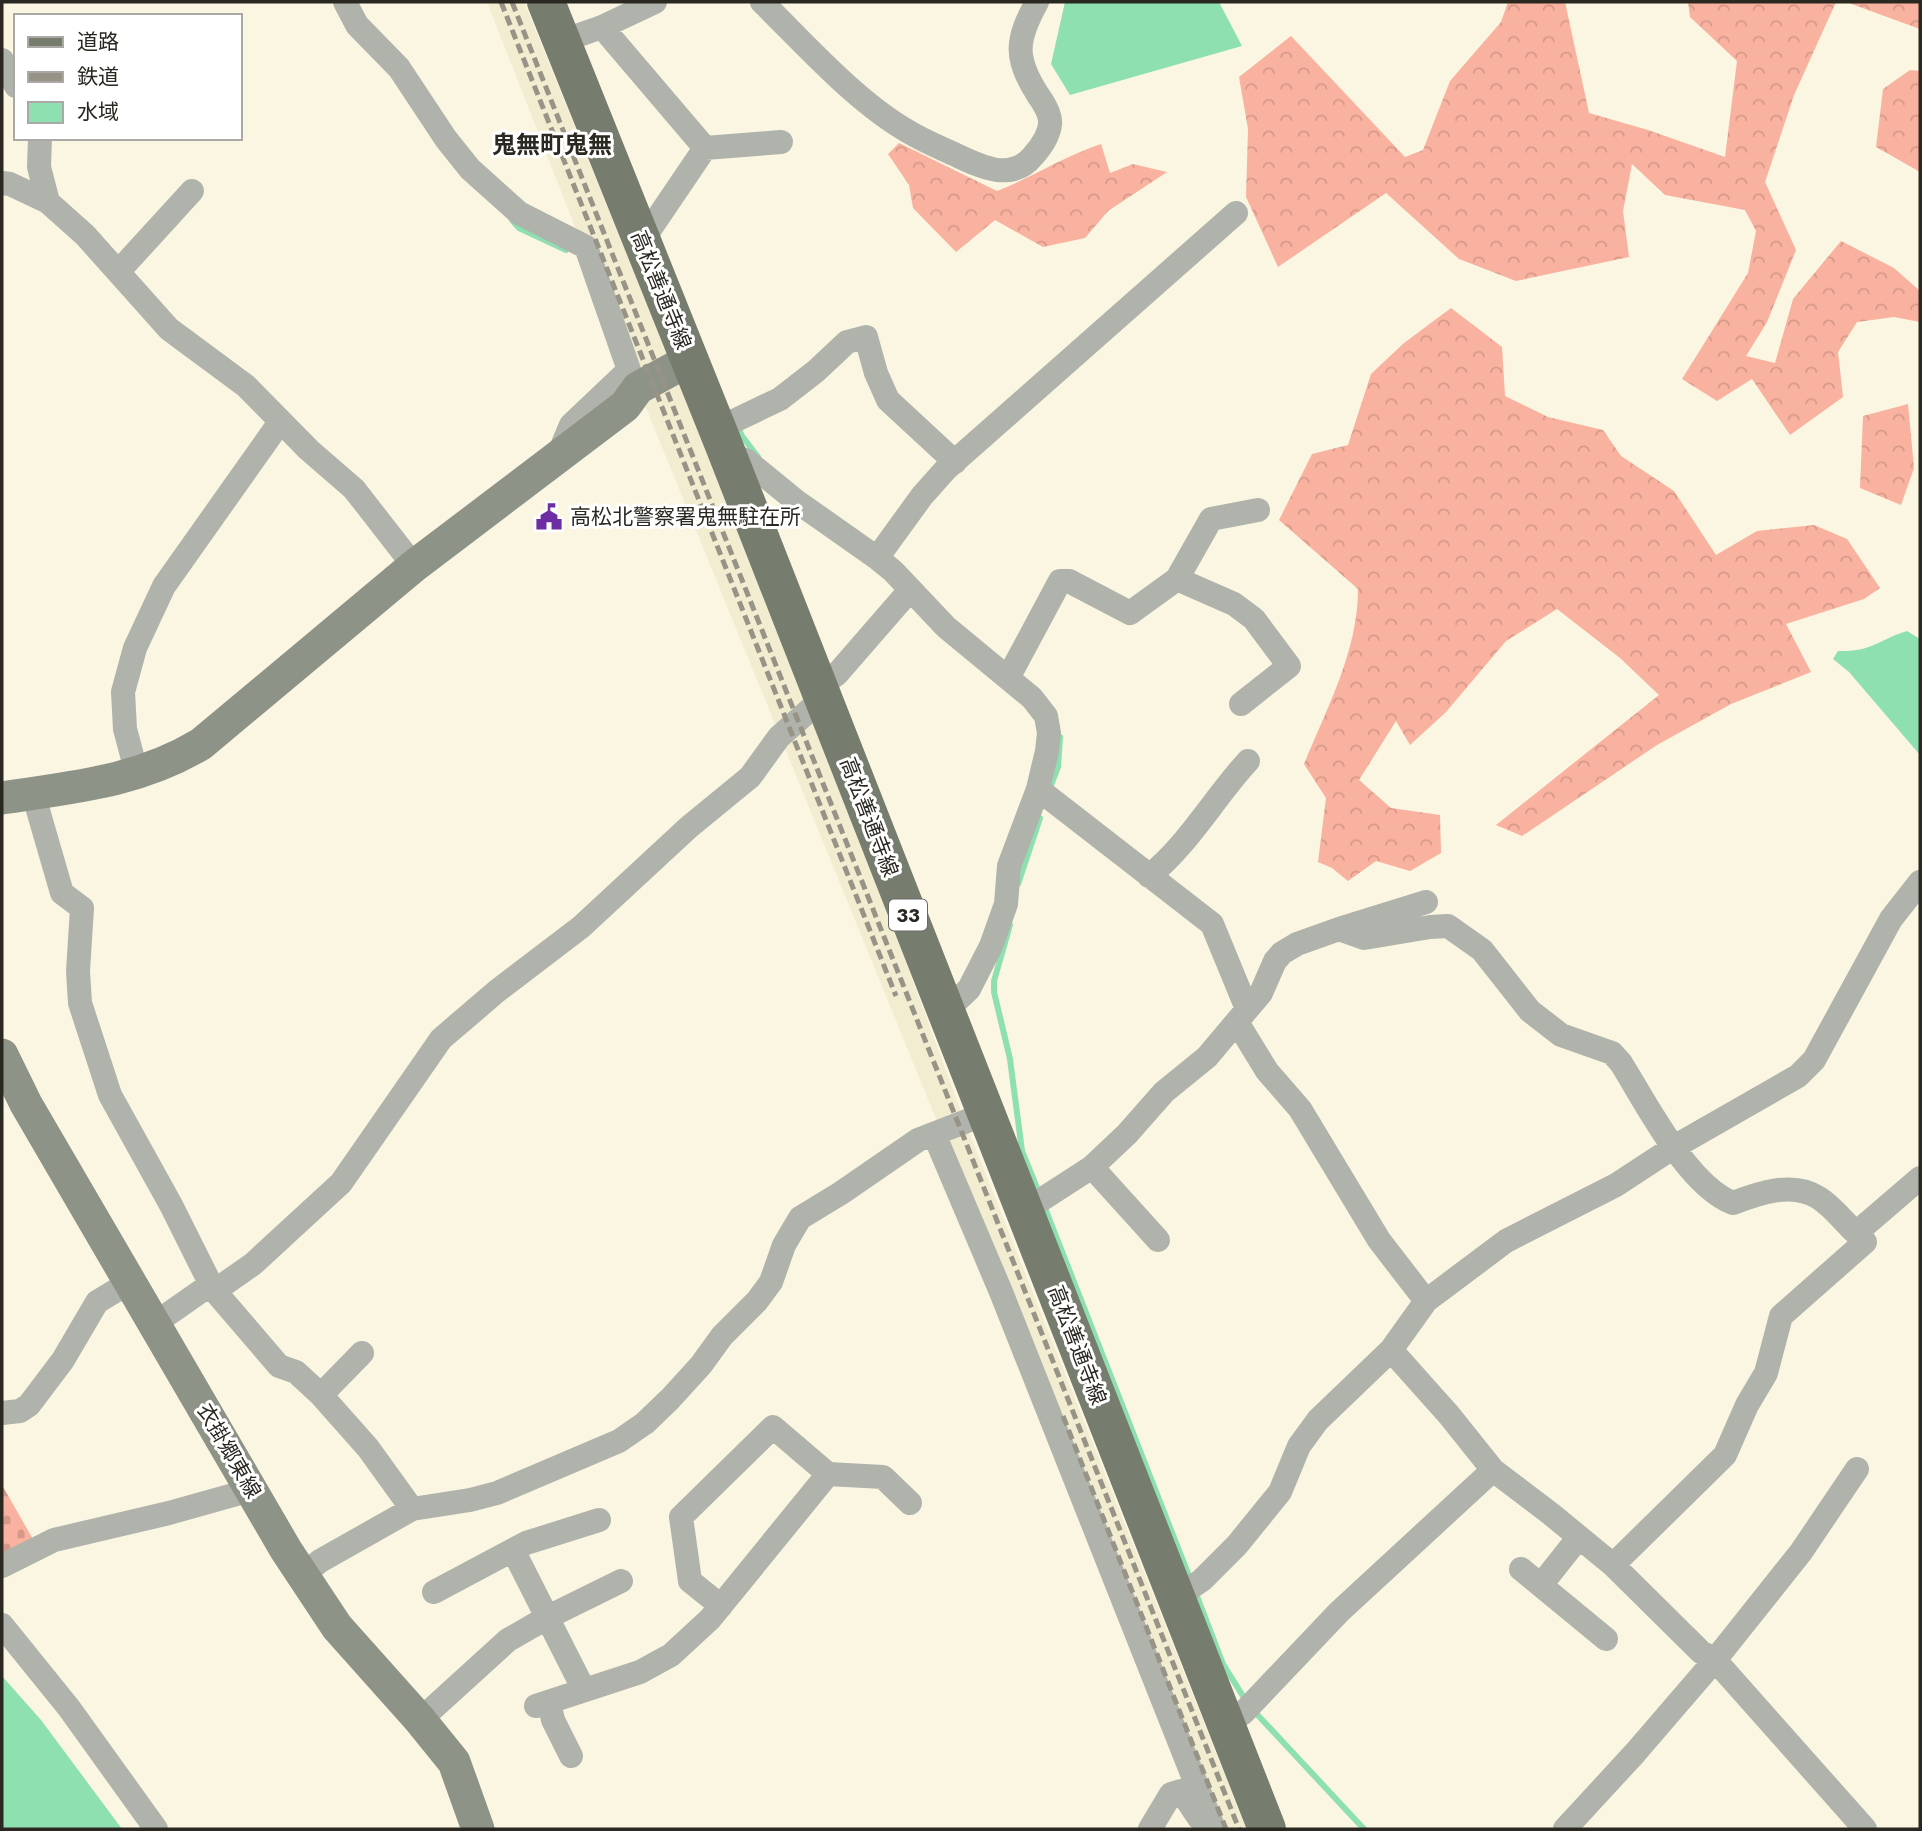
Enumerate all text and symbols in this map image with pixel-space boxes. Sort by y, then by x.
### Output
legend [14,14,242,140]
text: 道路 [77,27,119,57]
text: 鉄道 [77,62,119,92]
text: 水域 [77,97,119,127]
district label: 鬼無町鬼無 [492,127,612,162]
street label: 高松善通寺線 [623,226,699,354]
public building icon: 高松北警察署鬼無駐在所 [534,502,564,532]
place label: 高松北警察署鬼無駐在所 [570,502,801,532]
street label: 高松善通寺線 [832,753,906,881]
road number: 33 [889,900,927,931]
street label: 高松善通寺線 [1040,1281,1114,1409]
street label: 衣掛郷東線 [190,1398,268,1504]

